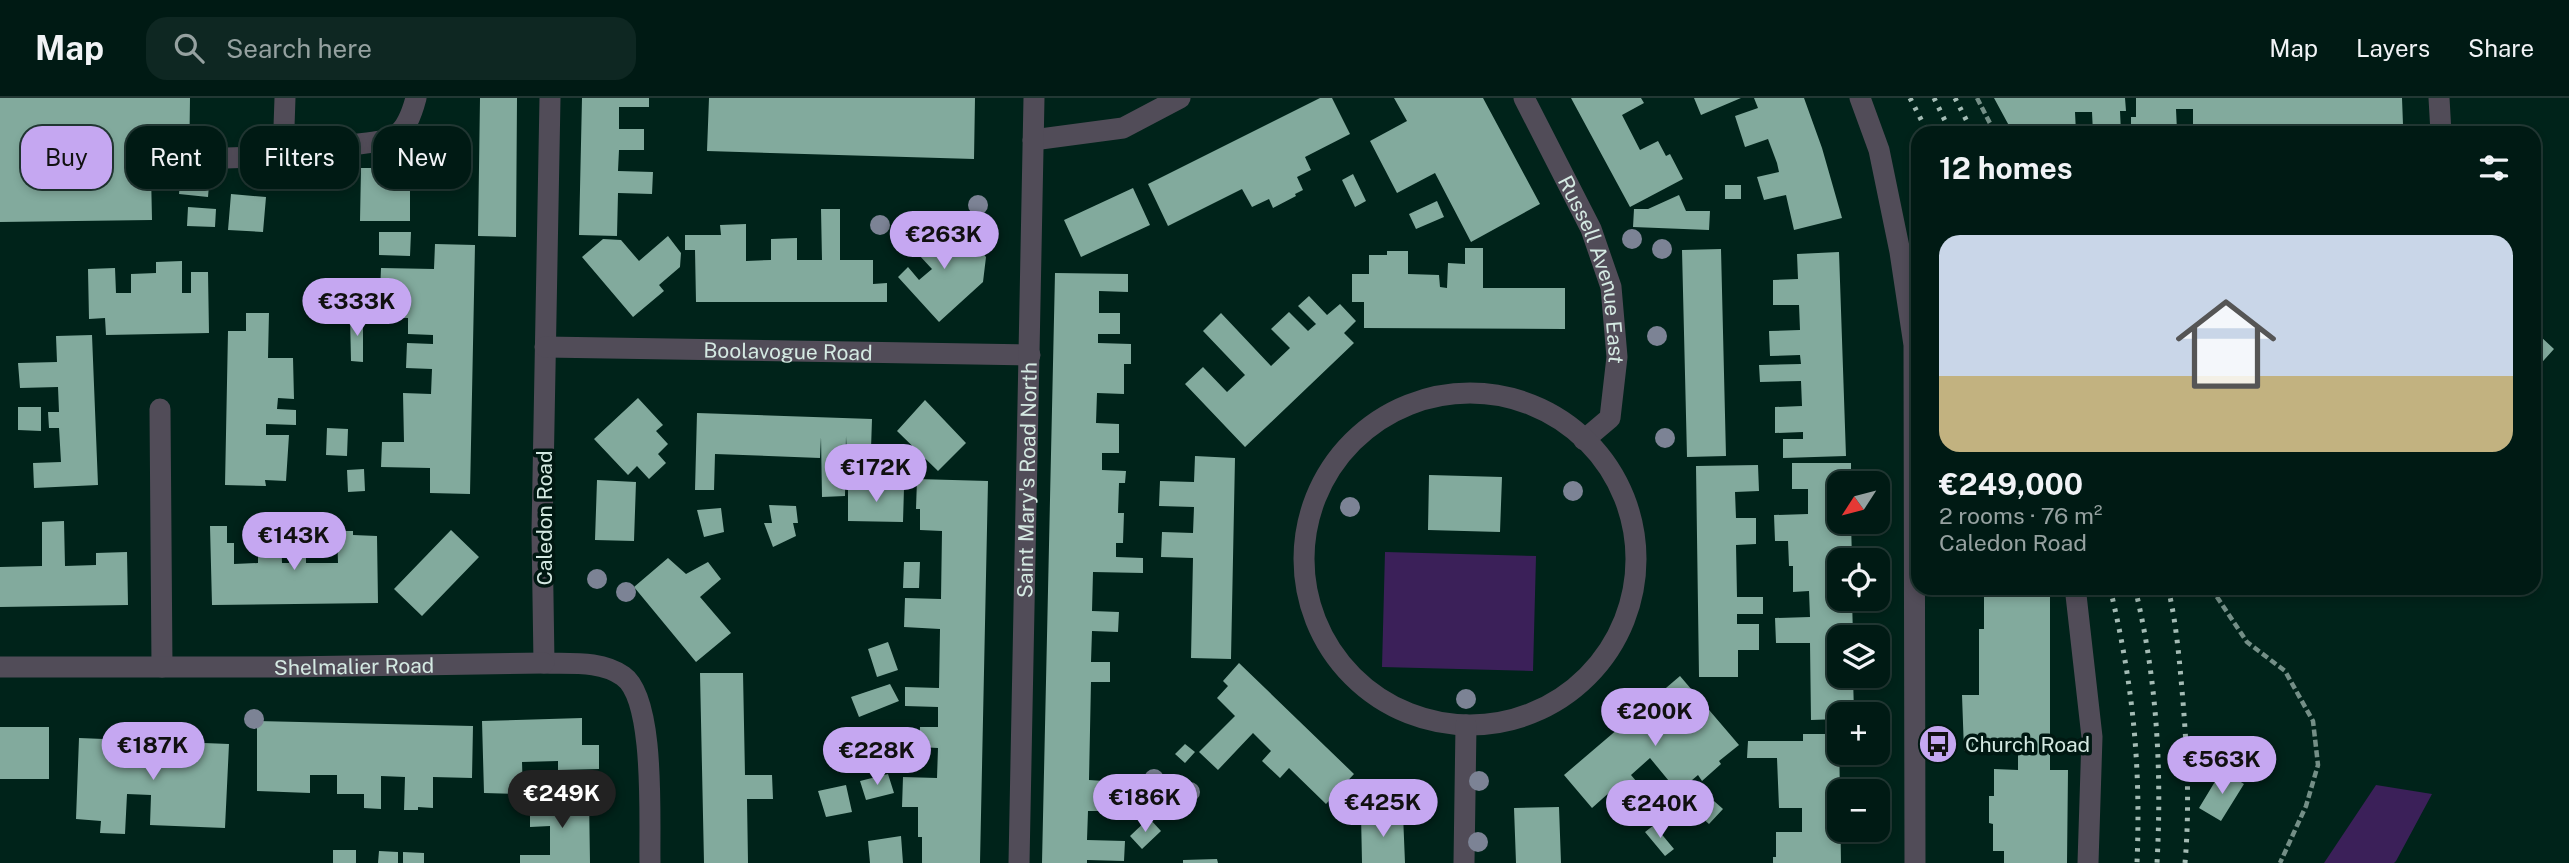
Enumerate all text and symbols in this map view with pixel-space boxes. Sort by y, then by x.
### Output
search box [146,17,636,80]
text: Map [35,29,104,67]
icon: search [170,29,208,67]
text: Search here [226,33,372,64]
text: Map [2269,34,2318,62]
text: Layers [2356,34,2430,62]
text: Share [2468,34,2534,62]
chip: Buy [21,126,112,189]
chip: Rent [126,126,226,189]
chip: Filters [240,126,359,189]
chip: New [373,126,471,189]
icon: filters [2475,149,2513,187]
text: 12 homes [1939,150,2073,186]
street label: Russell Avenue East [1553,171,1630,365]
pin: €263K [895,212,993,271]
text: €263K [906,220,982,247]
pin: €333K [308,278,406,338]
icon: home [2163,281,2289,407]
text: €333K [318,287,396,314]
street label: Boolavogue Road [703,337,873,365]
street label: Saint Mary's Road North [1012,362,1041,598]
pin: €172K [827,444,925,504]
street label: Caledon Road [532,450,557,586]
text: €172K [841,453,911,480]
text: €249,000 [1939,466,2083,502]
north arrow [1827,471,1890,534]
map controls [1827,471,1890,842]
text: 2 rooms · 76 m² [1939,502,2102,529]
pin: €143K [245,512,343,572]
text: €143K [258,521,330,548]
text: Caledon Road [1939,529,2087,556]
button: locate [1827,548,1890,611]
button: layers [1827,625,1890,688]
street label: Shelmalier Road [274,652,434,680]
pin: €200K [1606,688,1704,748]
text: €200K [1617,697,1693,724]
button: + [1827,702,1890,765]
pin: €187K [104,722,202,782]
bus stop icon: Church Road [1917,723,1959,765]
pin: €228K [828,728,926,787]
text: €187K [118,731,188,758]
place label: Church Road [1965,732,2090,757]
text: €228K [839,736,915,763]
pin: €563K [2173,736,2271,796]
text: €563K [2183,745,2261,772]
pin: €249K [513,770,611,830]
pin: €186K [1096,774,1194,834]
text: €249K [524,779,600,806]
button: − [1827,779,1890,842]
pin: €425K [1334,780,1432,839]
pin: €240K [1611,780,1709,840]
text: €186K [1109,783,1181,810]
text: €425K [1345,788,1421,815]
text: €240K [1622,789,1698,816]

